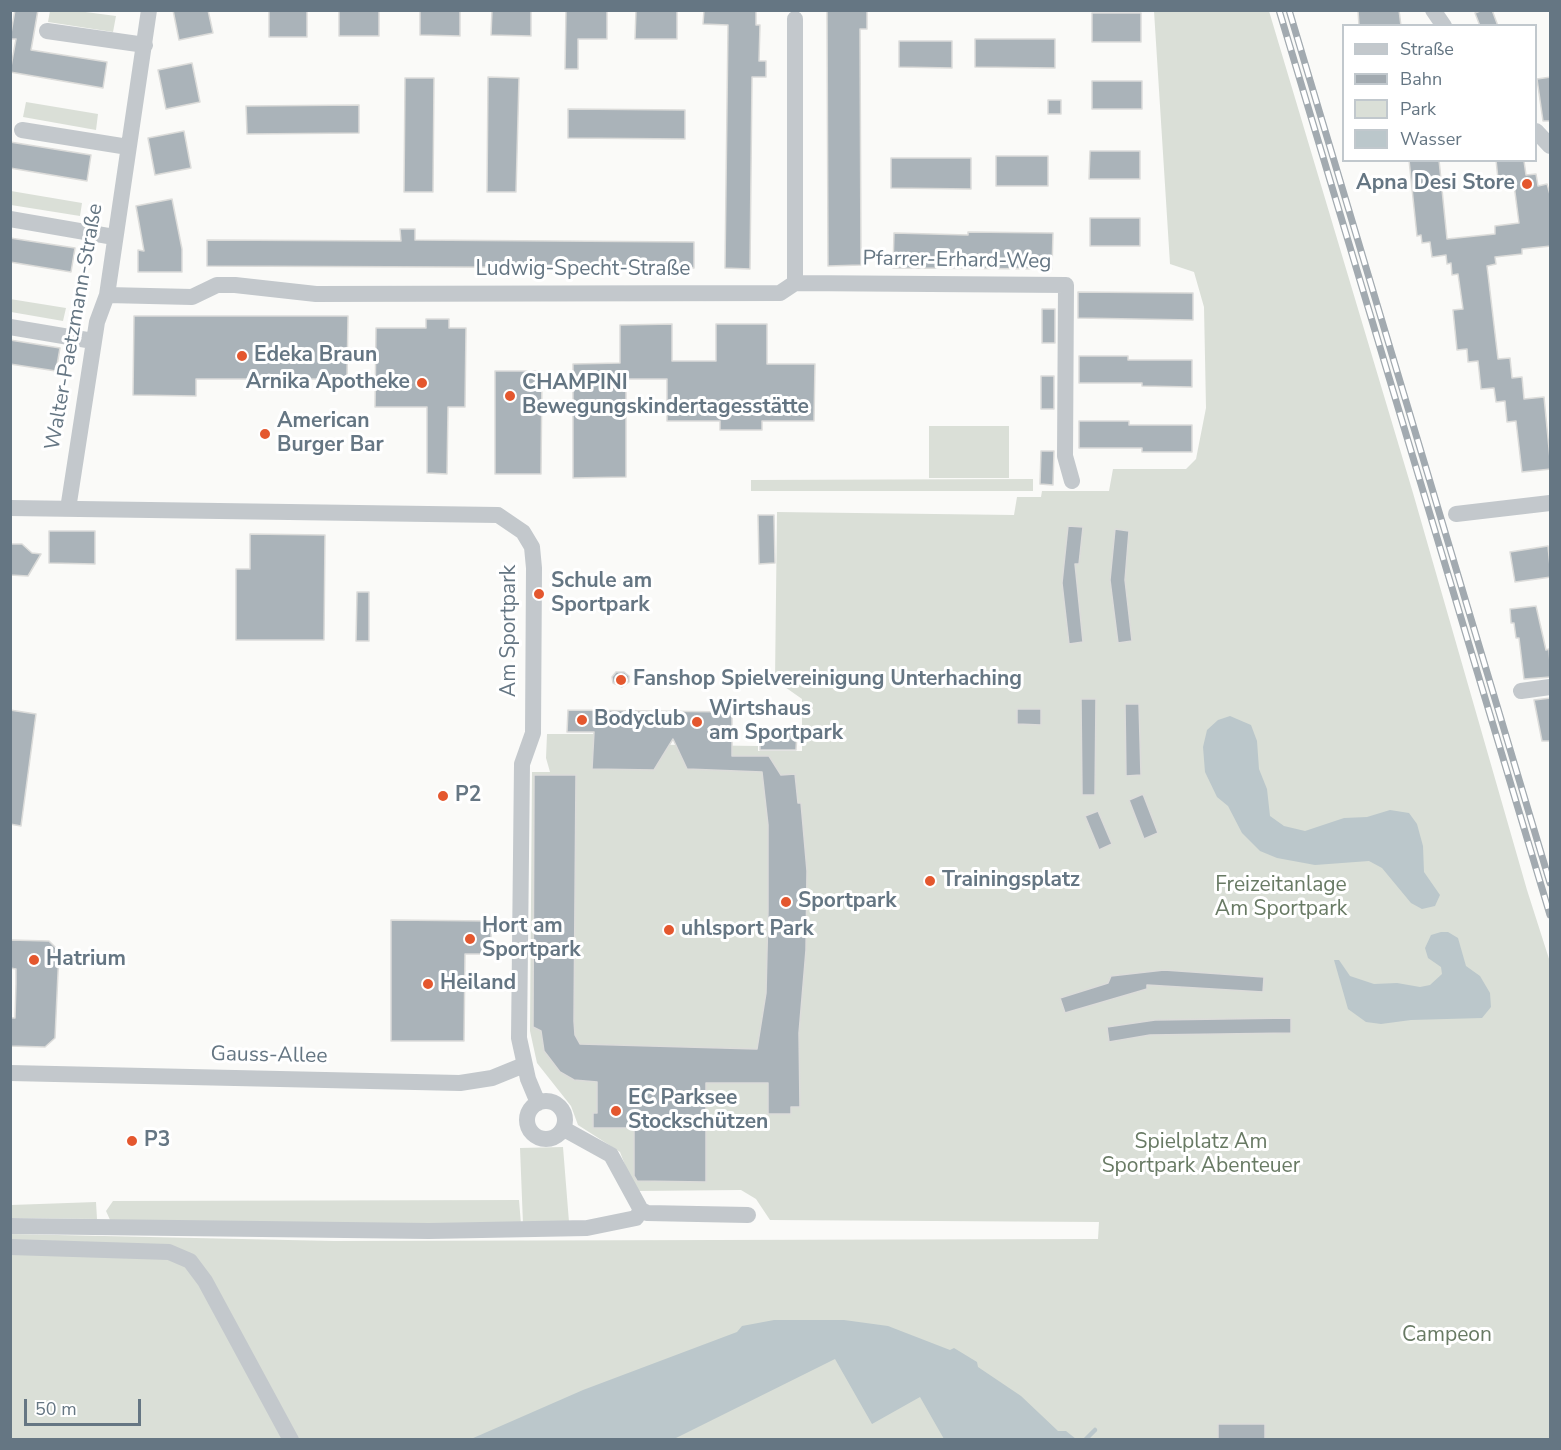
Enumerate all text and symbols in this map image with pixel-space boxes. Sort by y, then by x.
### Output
legend [1342,24,1537,162]
text: Straße [1400,37,1454,61]
text: Bahn [1400,67,1442,91]
text: Park [1400,97,1436,121]
text: Wasser [1400,127,1462,151]
place label: Apna Desi Store [1356,171,1515,197]
marker: Apna Desi Store [1520,177,1534,191]
street label: Walter-Paetzmann-Straße [41,202,109,452]
street label: Pfarrer-Erhard-Weg [862,247,1052,275]
street label: Ludwig-Specht-Straße [476,257,690,283]
place label: Edeka Braun [254,343,377,369]
marker: Edeka Braun [235,349,249,363]
place label: Arnika Apotheke [246,370,410,396]
place label: CHAMPINI Bewegungskindertagesstätte [522,371,809,421]
marker: Arnika Apotheke [415,376,429,390]
marker: CHAMPINI Bewegungskindertagesstätte [503,389,517,403]
place label: American Burger Bar [277,409,384,459]
marker: American Burger Bar [258,427,272,441]
street label: Am Sportpark [497,565,523,697]
place label: Schule am Sportpark [551,569,652,619]
marker: Schule am Sportpark [532,587,546,601]
place label: Fanshop Spielvereinigung Unterhaching [633,667,1022,693]
marker: Fanshop Spielvereinigung Unterhaching [614,673,628,687]
place label: Wirtshaus am Sportpark [709,697,843,747]
place label: Bodyclub [594,707,685,733]
marker: Bodyclub [575,713,589,727]
marker: Wirtshaus am Sportpark [690,715,704,729]
place label: P2 [455,783,481,809]
marker: P2 [436,789,450,803]
place label: Trainingsplatz [942,868,1080,894]
park label: Freizeitanlage Am Sportpark [1215,873,1347,923]
marker: Trainingsplatz [923,874,937,888]
place label: Sportpark [798,889,896,915]
marker: Sportpark [779,895,793,909]
place label: Hort am Sportpark [482,914,580,964]
place label: uhlsport Park [681,917,814,943]
marker: uhlsport Park [662,923,676,937]
marker: Hort am Sportpark [463,932,477,946]
place label: Hatrium [46,947,126,973]
marker: Hatrium [27,953,41,967]
place label: Heiland [440,971,516,997]
marker: Heiland [421,977,435,991]
street label: Gauss-Allee [210,1042,328,1070]
place label: EC Parksee Stockschützen [628,1086,768,1136]
marker: EC Parksee Stockschützen [609,1104,623,1118]
place label: P3 [144,1128,170,1154]
park label: Spielplatz Am Sportpark Abenteuer [1102,1130,1300,1180]
marker: P3 [125,1134,139,1148]
park label: Campeon [1402,1323,1492,1349]
scale bar [27,1387,144,1425]
text: 50 m [35,1397,77,1421]

